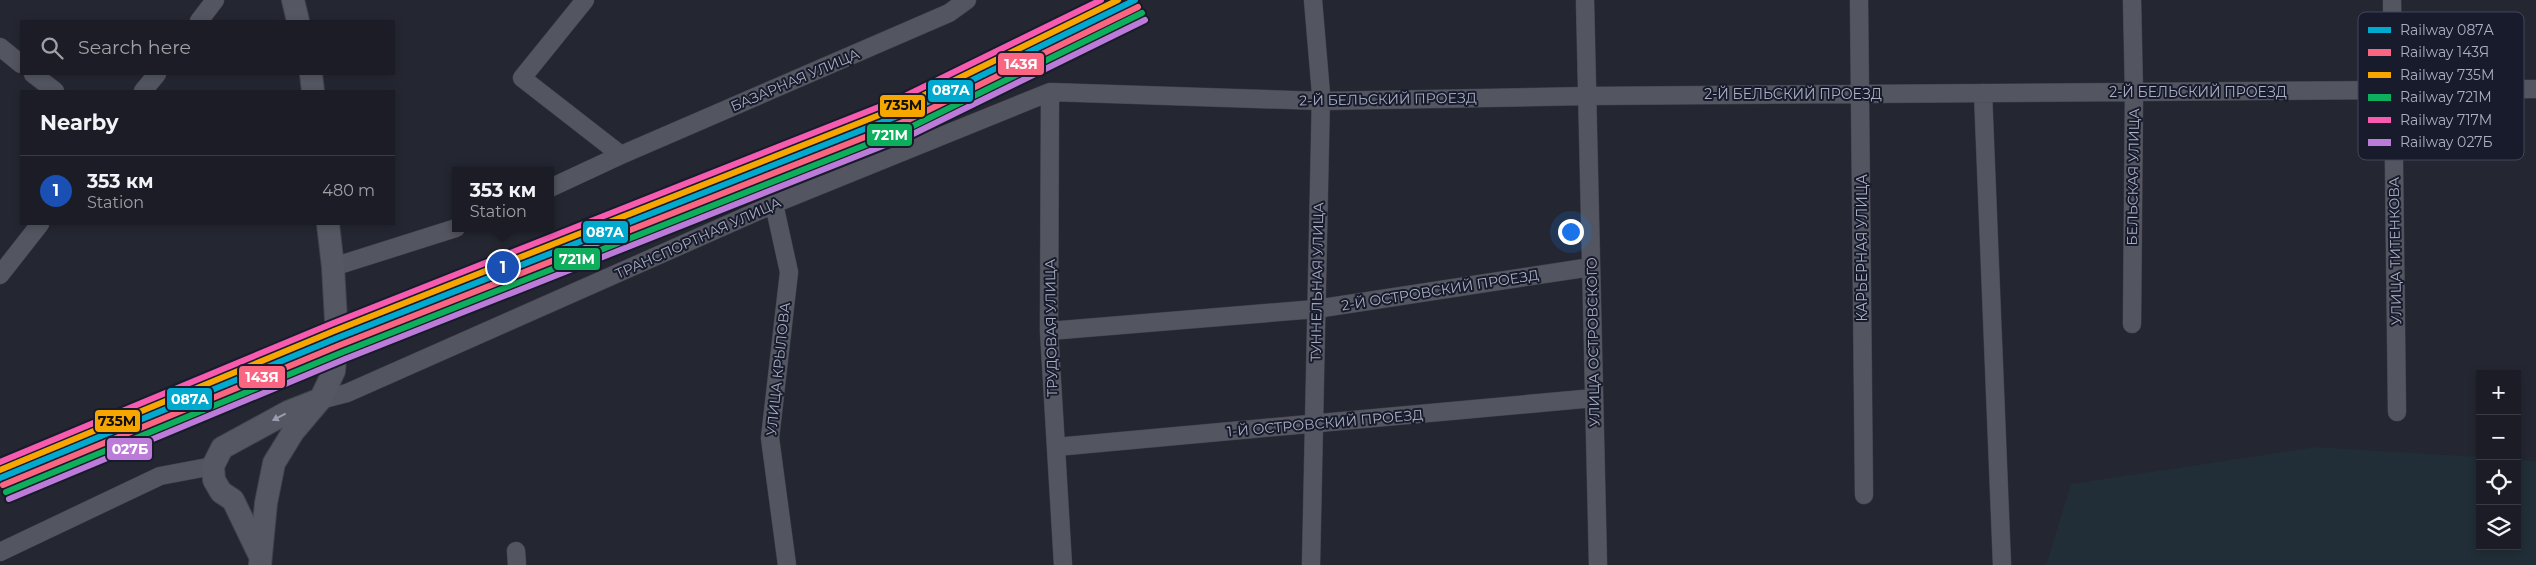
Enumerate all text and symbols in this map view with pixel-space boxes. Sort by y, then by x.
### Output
legend [2358,12,2524,160]
search box [20,20,395,75]
text: Railway 087А [2400,21,2495,39]
icon: search [38,34,66,62]
text: Search here [78,36,191,59]
text: Railway 143Я [2400,43,2489,61]
street label: БАЗАРНАЯ УЛИЦА [728,44,863,115]
line badge: 143Я [997,52,1045,76]
text: 143Я [1004,55,1038,73]
text: Railway 735М [2400,66,2494,84]
line badge: 087А [927,79,974,103]
text: 087А [932,81,971,99]
street label: 2-Й БЕЛЬСКИЙ ПРОЕЗД [2109,83,2287,101]
street label: 2-Й БЕЛЬСКИЙ ПРОЕЗД [1704,85,1882,103]
street label: 2-Й БЕЛЬСКИЙ ПРОЕЗД [1299,88,1477,110]
text: Railway 721М [2400,88,2492,106]
line badge: 735М [879,94,926,118]
text: 735М [884,96,922,114]
street label: БЕЛЬСКАЯ УЛИЦА [2123,108,2143,246]
text: Nearby [40,110,119,135]
text: Railway 717М [2400,111,2492,129]
line badge: 721М [866,123,913,147]
text: 721М [872,126,908,144]
text: Railway 027Б [2400,133,2493,151]
popup [452,167,554,232]
text: 353 км [87,170,154,193]
street label: КАРЬЕРНАЯ УЛИЦА [1853,174,1871,322]
street label: УЛИЦА ТИТЕНКОВА [2385,176,2405,325]
text: 353 км [470,179,536,202]
text: 1 [53,181,59,200]
text: 480 m [322,181,375,200]
text: Station [87,193,144,212]
street label: ТРАНСПОРТНАЯ УЛИЦА [612,193,784,283]
text: Station [470,202,527,221]
street label: ТУННЕЛЬНАЯ УЛИЦА [1307,202,1327,362]
your location [1558,219,1584,245]
line badge: 087А [582,220,629,244]
text: 087А [586,223,625,241]
line badge: 721М [553,247,601,271]
pin: 1 [487,248,519,286]
text: 721М [559,250,595,268]
street label: УЛИЦА ОСТРОВСКОГО [1583,257,1603,427]
street label: ТРУДОВАЯ УЛИЦА [1041,258,1061,397]
street label: 2-Й ОСТРОВСКИЙ ПРОЕЗД [1340,265,1540,315]
street label: УЛИЦА КРЫЛОВА [762,301,794,437]
line badge: 143Я [238,365,286,389]
text: 143Я [245,368,279,386]
map controls [2476,370,2521,550]
button: + [2476,370,2521,415]
line badge: 087А [166,387,213,411]
text: 087А [171,390,210,408]
street label: 1-Й ОСТРОВСКИЙ ПРОЕЗД [1226,405,1424,441]
line badge: 735М [94,409,141,433]
text: 735М [98,412,136,430]
one-way arrow [272,413,286,421]
button: − [2476,415,2521,460]
line badge: 027Б [106,437,153,461]
text: 027Б [112,440,148,458]
button: locate [2476,460,2521,505]
button: layers [2476,505,2521,550]

